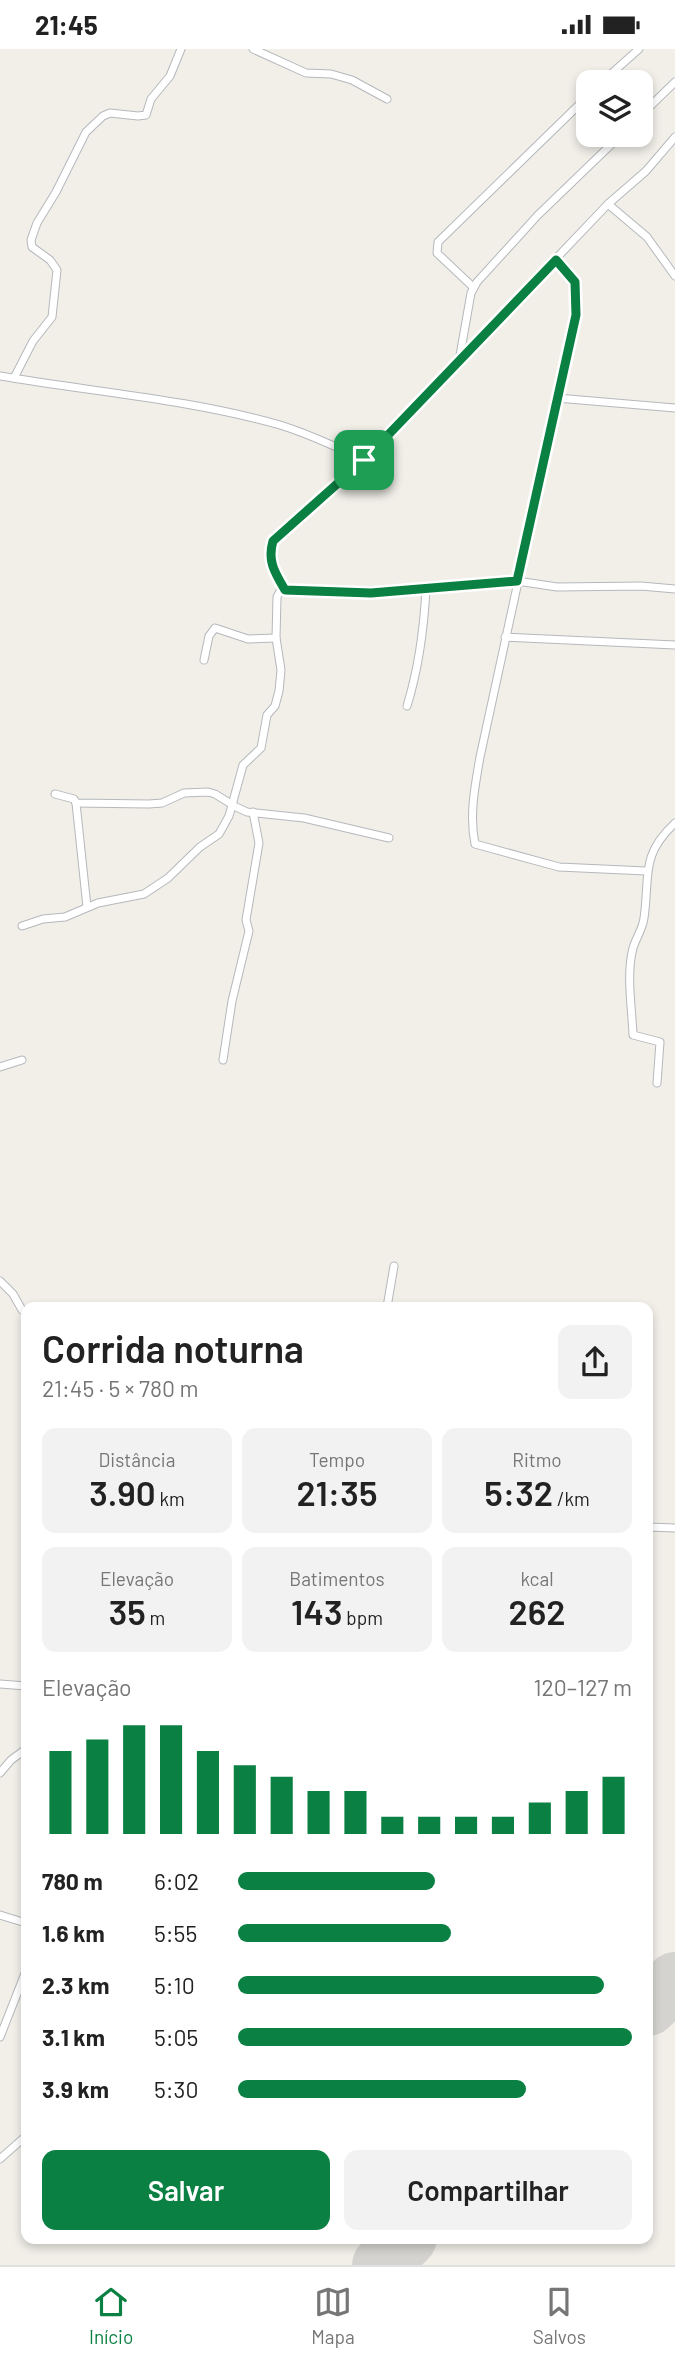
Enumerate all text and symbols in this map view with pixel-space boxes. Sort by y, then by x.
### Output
text: 21:45 [35,9,98,40]
map controls [576,70,653,147]
button: layers [576,70,653,147]
pin [334,430,394,490]
icon: arrive [345,441,383,479]
text: Corrida noturna [42,1325,304,1371]
button: share [558,1325,632,1399]
text: 21:45 · 5 × 780 m [42,1374,199,1402]
text: Distância [99,1448,175,1471]
text: Tempo [309,1448,365,1471]
text: Ritmo [512,1448,562,1471]
text: 3.90 [89,1471,156,1513]
text: 21:35 [297,1471,377,1513]
text: 5:32 [484,1471,553,1513]
text: km [156,1487,185,1510]
text: /km [553,1487,590,1510]
text: Elevação [100,1567,174,1590]
text: Batimentos [289,1567,385,1590]
text: kcal [520,1567,554,1590]
text: 35 [109,1590,146,1632]
text: 143 [291,1590,343,1632]
text: 262 [508,1590,566,1632]
text: m [146,1606,165,1629]
text: bpm [343,1606,383,1629]
text: Elevação [42,1673,132,1701]
text: 120–127 m [533,1673,632,1701]
text: 780 m [42,1867,103,1895]
text: 6:02 [154,1867,199,1895]
text: 1.6 km [42,1919,105,1947]
text: 5:55 [154,1919,197,1947]
text: 2.3 km [42,1971,110,1999]
text: 5:10 [154,1971,195,1999]
text: 3.1 km [42,2023,105,2051]
text: 5:05 [154,2023,198,2051]
text: 3.9 km [42,2075,109,2103]
text: 5:30 [154,2075,198,2103]
button: Salvar [42,2150,330,2230]
button: Compartilhar [344,2150,632,2230]
tab: Início [89,2283,133,2348]
tab: Mapa [311,2283,355,2348]
tab: Salvos [533,2283,586,2348]

